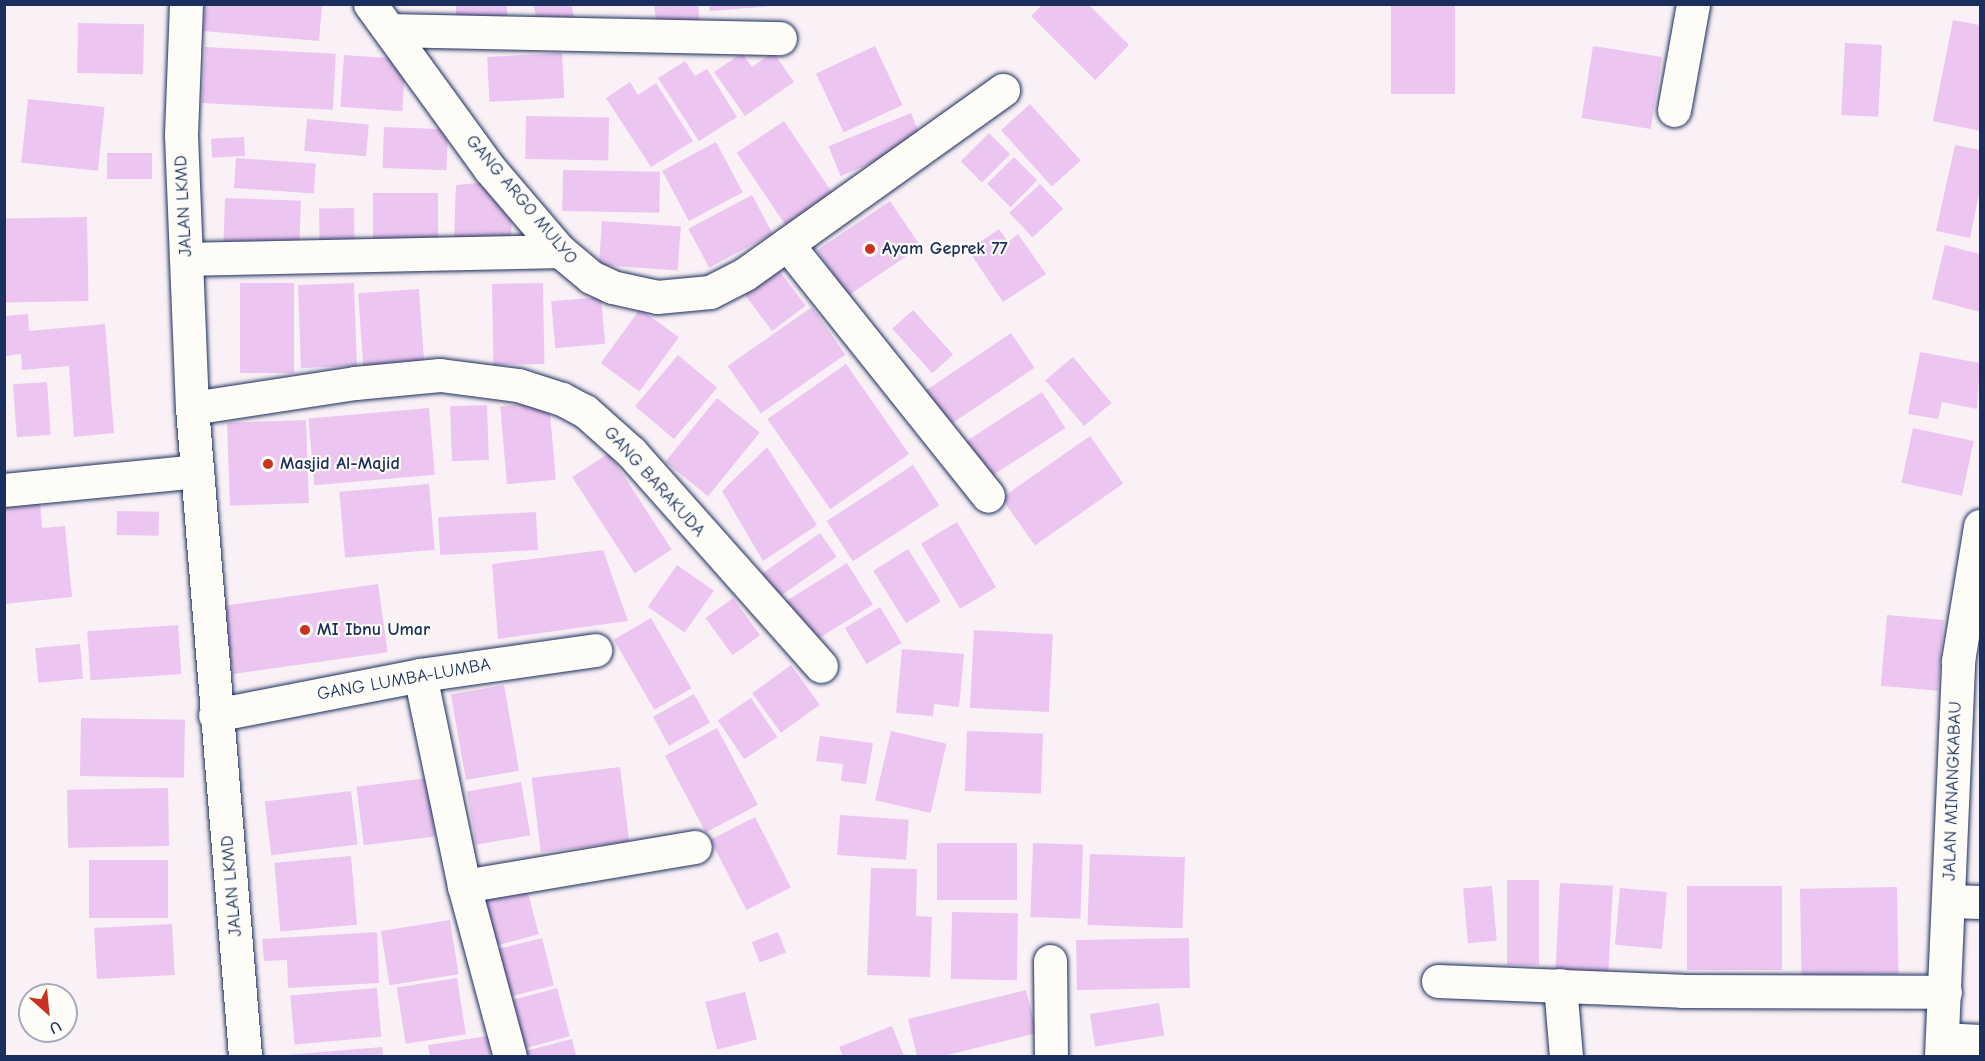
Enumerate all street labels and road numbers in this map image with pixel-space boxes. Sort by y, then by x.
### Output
street label: GANG ARGO MULYO [461,131,581,269]
street label: JALAN LKMD [171,155,197,257]
street label: GANG BARAKUDA [599,422,709,542]
street label: GANG LUMBA-LUMBA [316,654,492,706]
street label: JALAN MINANGKABAU [1939,701,1967,881]
street label: JALAN LKMD [217,835,247,937]

